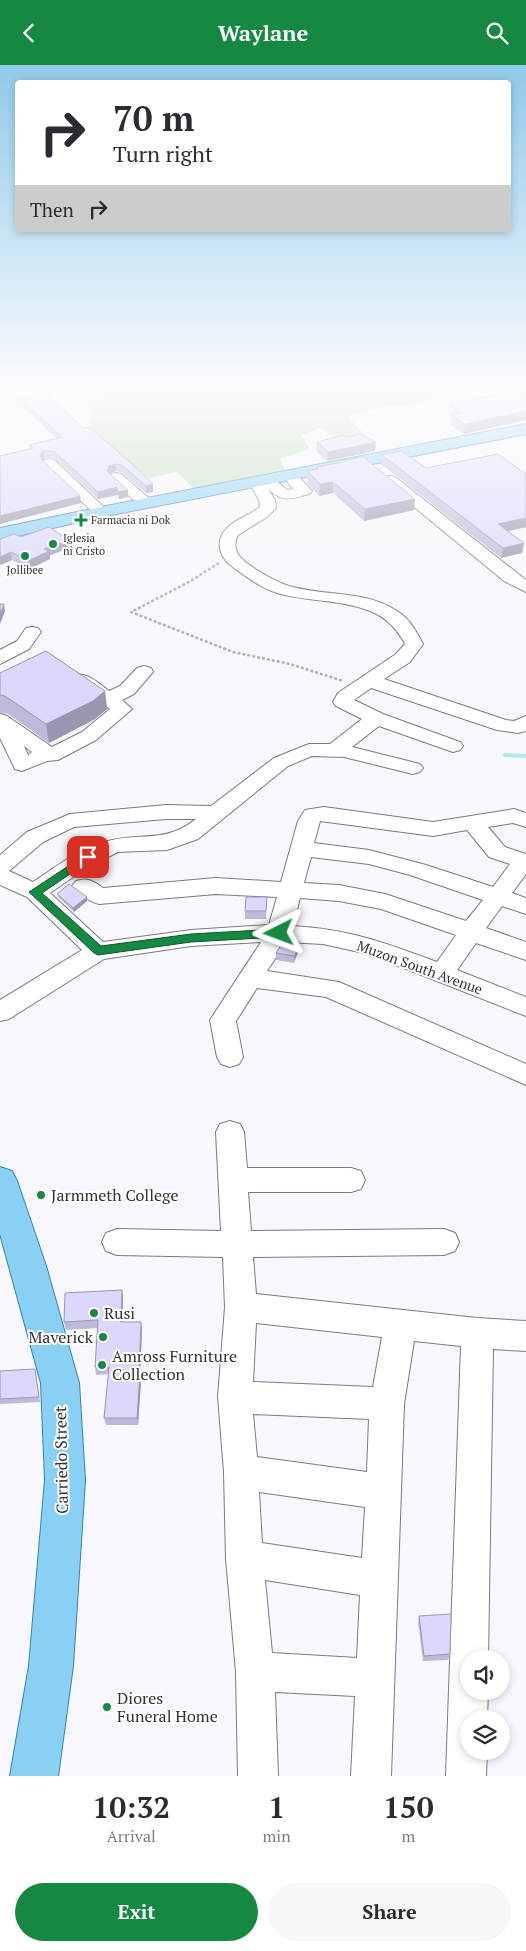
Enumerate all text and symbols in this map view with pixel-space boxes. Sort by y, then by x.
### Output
text: Waylane [218,18,308,47]
icon: back [15,19,43,47]
icon: search [483,19,511,47]
text: 70 m [113,95,194,141]
icon: right [30,100,95,165]
text: Turn right [113,139,213,168]
icon: right [84,195,112,223]
text: Then [30,197,74,222]
place label: Farmacia ni Dok [91,513,171,527]
marker: Farmacia ni Dok [75,514,87,526]
place label: Iglesia ni Cristo [63,531,105,558]
marker: Iglesia ni Cristo [47,538,59,550]
marker: Jollibee [19,550,31,562]
place label: Jollibee [7,563,44,577]
pin [67,836,109,878]
icon: arrive [74,843,102,871]
position arrow [252,906,304,958]
street label: Muzon South Avenue [355,936,485,998]
place label: Jarmmeth College [51,1184,178,1206]
marker: Jarmmeth College [35,1189,47,1201]
place label: Rusi [104,1302,135,1324]
marker: Rusi [88,1307,100,1319]
place label: Maverick [29,1326,94,1348]
marker: Maverick [97,1331,109,1343]
place label: Amross Furniture Collection [112,1345,237,1385]
marker: Amross Furniture Collection [96,1359,108,1371]
street label: Carriedo Street [49,1406,73,1514]
map controls [460,1650,510,1760]
button: sound [460,1650,510,1700]
place label: Diores Funeral Home [117,1687,218,1727]
marker: Diores Funeral Home [101,1701,113,1713]
button: layers [460,1710,510,1760]
text: 10:32 [92,1787,170,1827]
text: 1 [268,1787,285,1827]
text: 150 [383,1787,434,1827]
text: Arrival [107,1825,156,1847]
text: min [263,1825,291,1847]
text: m [401,1825,415,1847]
button: Exit [15,1883,258,1941]
button: Share [268,1883,511,1941]

